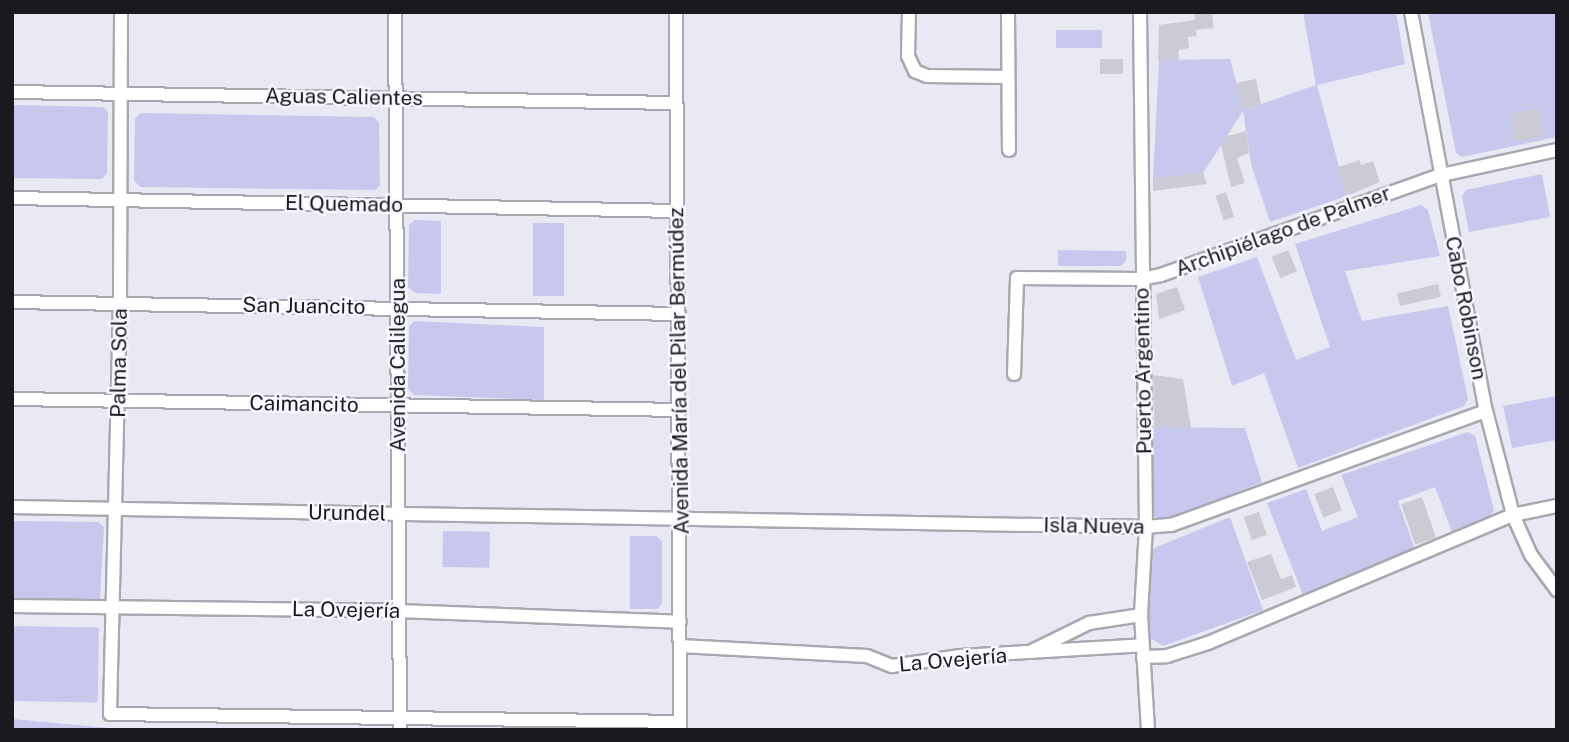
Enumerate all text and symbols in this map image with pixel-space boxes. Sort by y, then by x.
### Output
street label: Aguas Calientes [265,83,423,111]
street label: Archipiélago de Palmer [1172,180,1394,282]
street label: El Quemado [285,190,403,218]
street label: Avenida María del Pilar Bermúdez [664,207,694,535]
street label: Cabo Robinson [1440,234,1492,382]
street label: Avenida Calilegua [385,278,411,452]
street label: Puerto Argentino [1129,287,1157,455]
street label: San Juancito [242,292,366,320]
street label: Palma Sola [105,308,133,418]
street label: Caimancito [249,390,359,418]
street label: Urundel [308,500,386,526]
street label: Isla Nueva [1043,513,1145,539]
street label: La Ovejería [292,596,400,624]
street label: La Ovejería [898,643,1008,677]

